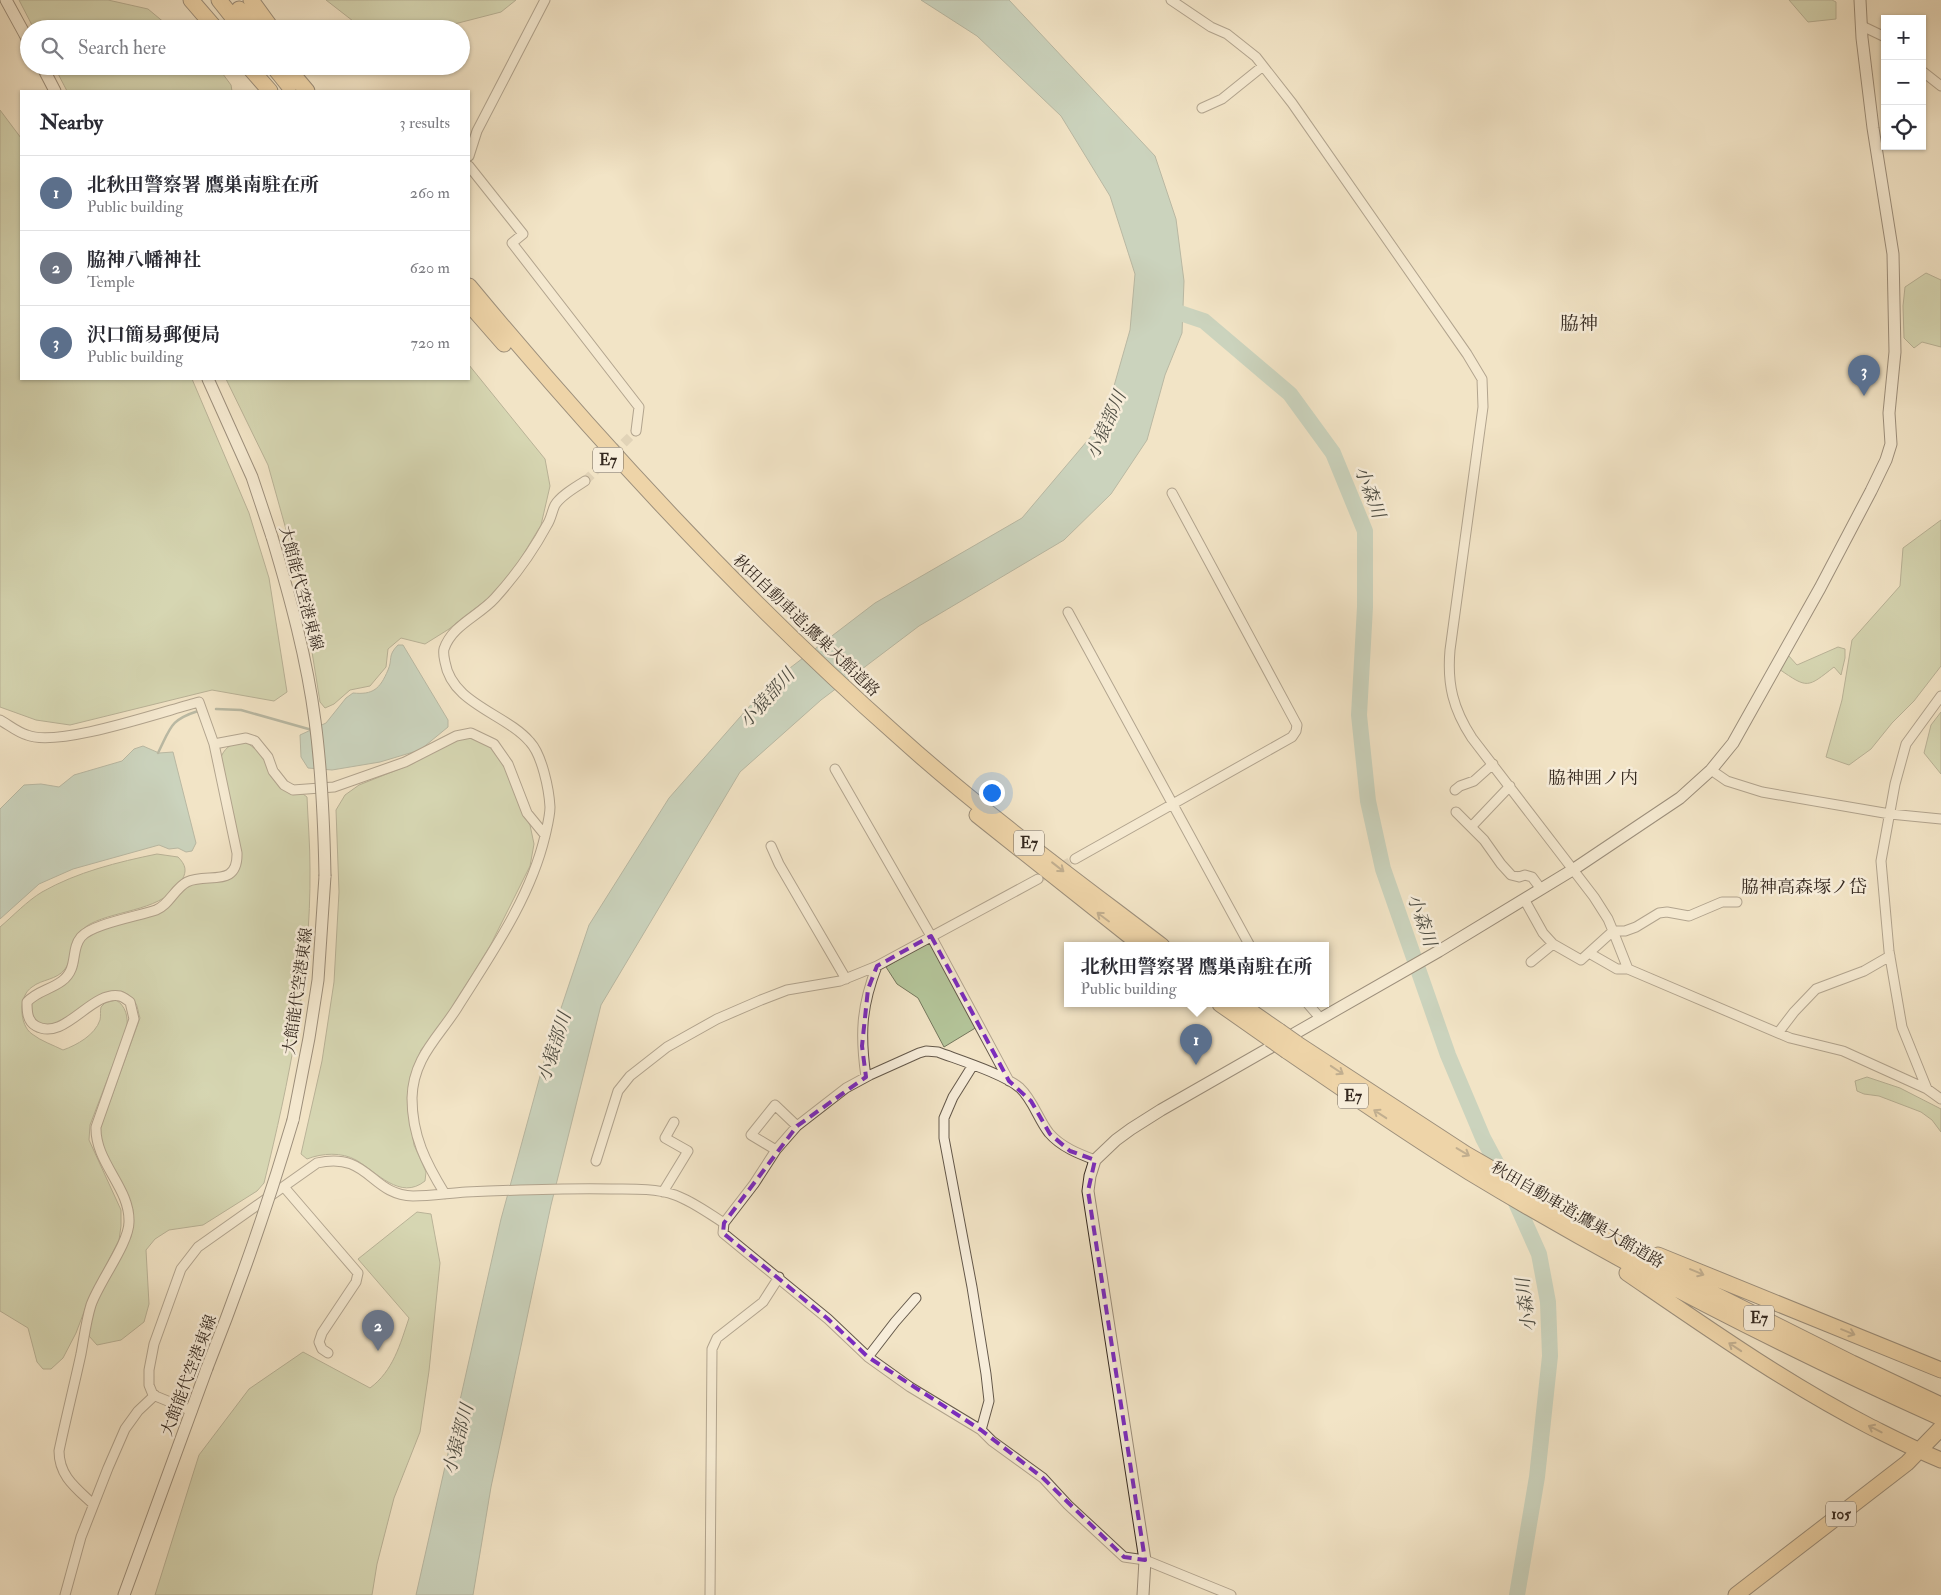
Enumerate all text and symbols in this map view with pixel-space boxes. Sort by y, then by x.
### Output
map controls [1881,15,1926,150]
button: + [1881,15,1926,60]
search box [20,20,470,75]
icon: search [38,34,66,62]
text: Search here [78,36,166,60]
button: − [1881,60,1926,105]
button: locate [1881,105,1926,150]
text: Nearby [40,109,103,136]
text: 3 results [399,113,450,133]
text: 北秋田警察署 鷹巣南駐在所 [87,173,319,197]
text: 1 [53,183,59,203]
text: 260 m [410,183,450,203]
text: Public building [87,197,183,217]
text: 脇神八幡神社 [87,248,201,272]
text: 2 [52,258,60,278]
text: 620 m [410,258,450,278]
text: Temple [87,272,135,292]
district label: 脇神 [1560,312,1598,336]
text: 沢口簡易郵便局 [87,323,220,347]
text: 3 [53,333,59,353]
text: 720 m [411,333,450,353]
text: Public building [87,347,183,367]
pin: 3 [1848,355,1880,396]
water label: 小猿部川 [1081,386,1132,463]
road number: E7 [593,448,623,472]
water label: 小森川 [1349,463,1391,523]
street label: 大館能代空港東線 [275,524,327,653]
street label: 秋田自動車道;鷹巣大館道路 [729,550,884,701]
water label: 小猿部川 [735,662,801,733]
district label: 脇神囲ノ内 [1548,767,1638,790]
your location [979,780,1005,806]
road number: E7 [1014,830,1044,856]
one-way arrow [1052,861,1065,872]
district label: 脇神高森塚ノ岱 [1741,876,1867,899]
water label: 小森川 [1402,891,1442,951]
one-way arrow [1097,911,1110,922]
street label: 大館能代空港東線 [279,926,317,1056]
popup [1064,942,1329,1007]
text: 北秋田警察署 鷹巣南駐在所 [1081,955,1313,979]
text: Public building [1081,979,1177,999]
water label: 小猿部川 [532,1007,577,1085]
pin: 1 [1180,1024,1212,1065]
one-way arrow [1329,1065,1343,1075]
road number: E7 [1338,1084,1368,1108]
one-way arrow [1373,1109,1387,1119]
one-way arrow [1456,1147,1470,1157]
street label: 秋田自動車道;鷹巣大館道路 [1488,1157,1667,1273]
one-way arrow [1689,1267,1704,1277]
water label: 小森川 [1512,1275,1541,1333]
road number: E7 [1744,1306,1774,1330]
pin: 2 [362,1310,394,1351]
street label: 大館能代空港東線 [157,1312,221,1439]
one-way arrow [1840,1327,1855,1337]
one-way arrow [1728,1341,1742,1352]
water label: 小猿部川 [438,1399,479,1477]
one-way arrow [1868,1424,1883,1433]
road number: 105 [1826,1502,1856,1526]

